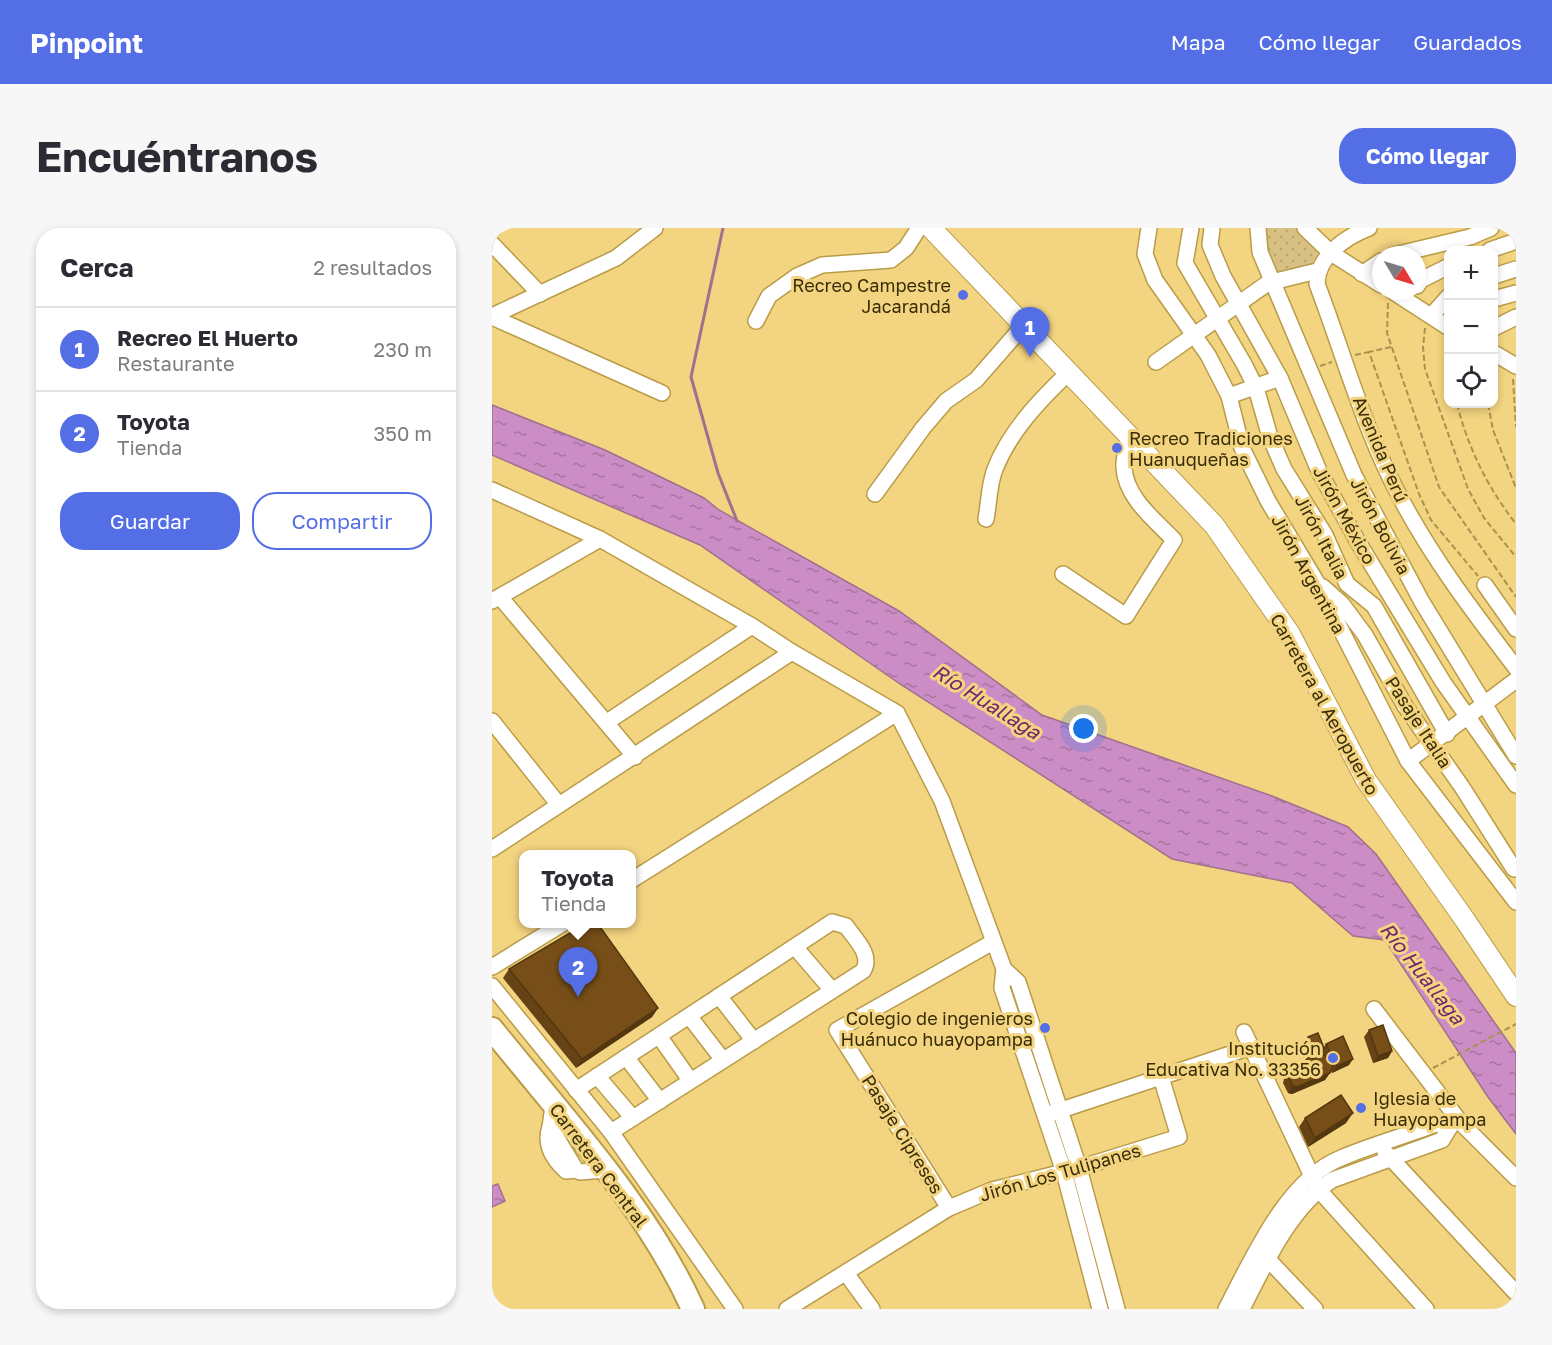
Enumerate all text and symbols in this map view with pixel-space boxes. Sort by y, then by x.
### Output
text: Pinpoint [30,26,143,59]
text: Mapa [1171,29,1226,55]
text: Cómo llegar [1259,29,1380,55]
text: Guardados [1413,29,1522,55]
button: Cómo llegar [1339,128,1516,184]
text: Encuéntranos [36,131,318,181]
north arrow [1372,246,1426,300]
map controls [1444,246,1498,408]
button: + [1444,246,1498,300]
text: Cerca [60,252,134,283]
text: 2 resultados [313,255,432,279]
place label: Recreo Campestre Jacarandá [792,274,951,317]
marker: Recreo Campestre Jacarandá [956,288,970,302]
button: − [1444,300,1498,354]
pin: 1 [1010,308,1050,357]
text: Recreo El Huerto [117,324,298,351]
text: 1 [74,337,85,361]
text: 230 m [374,337,432,361]
text: Restaurante [117,351,235,375]
button: locate [1444,354,1498,408]
street label: Avenida Perú [1349,393,1413,505]
text: Toyota [117,408,190,435]
text: 2 [73,421,86,445]
text: 350 m [374,421,432,445]
place label: Recreo Tradiciones Huanuqueñas [1129,427,1293,470]
text: Tienda [117,435,182,459]
marker: Recreo Tradiciones Huanuqueñas [1110,441,1124,455]
street label: Jirón México [1309,462,1381,568]
street label: Jirón Bolivia [1346,474,1416,578]
street label: Jirón Italia [1291,491,1353,583]
button: Guardar [60,492,240,550]
button: Compartir [252,492,432,550]
street label: Jirón Argentina [1267,511,1351,637]
street label: Carretera al Aeropuerto [1266,609,1384,799]
water label: Río Huallaga [928,658,1046,745]
street label: Pasaje Italia [1381,672,1457,772]
your location [1069,714,1098,743]
popup [519,850,636,928]
text: Toyota [541,864,614,891]
text: Tienda [541,891,606,915]
water label: Río Huallaga [1375,917,1471,1030]
pin: 2 [558,948,598,997]
place label: Colegio de ingenieros Huánuco huayopampa [840,1007,1033,1050]
marker: Colegio de ingenieros Huánuco huayopampa [1038,1021,1052,1035]
place label: Institución Educativa No. 33356 [1145,1037,1321,1080]
marker: Institución Educativa No. 33356 [1326,1051,1340,1065]
street label: Pasaje Cipreses [858,1070,948,1198]
place label: Iglesia de Huayopampa [1373,1087,1486,1130]
street label: Carretera Central [545,1099,653,1231]
marker: Iglesia de Huayopampa [1354,1101,1368,1115]
street label: Jirón Los Tulipanes [977,1139,1143,1205]

